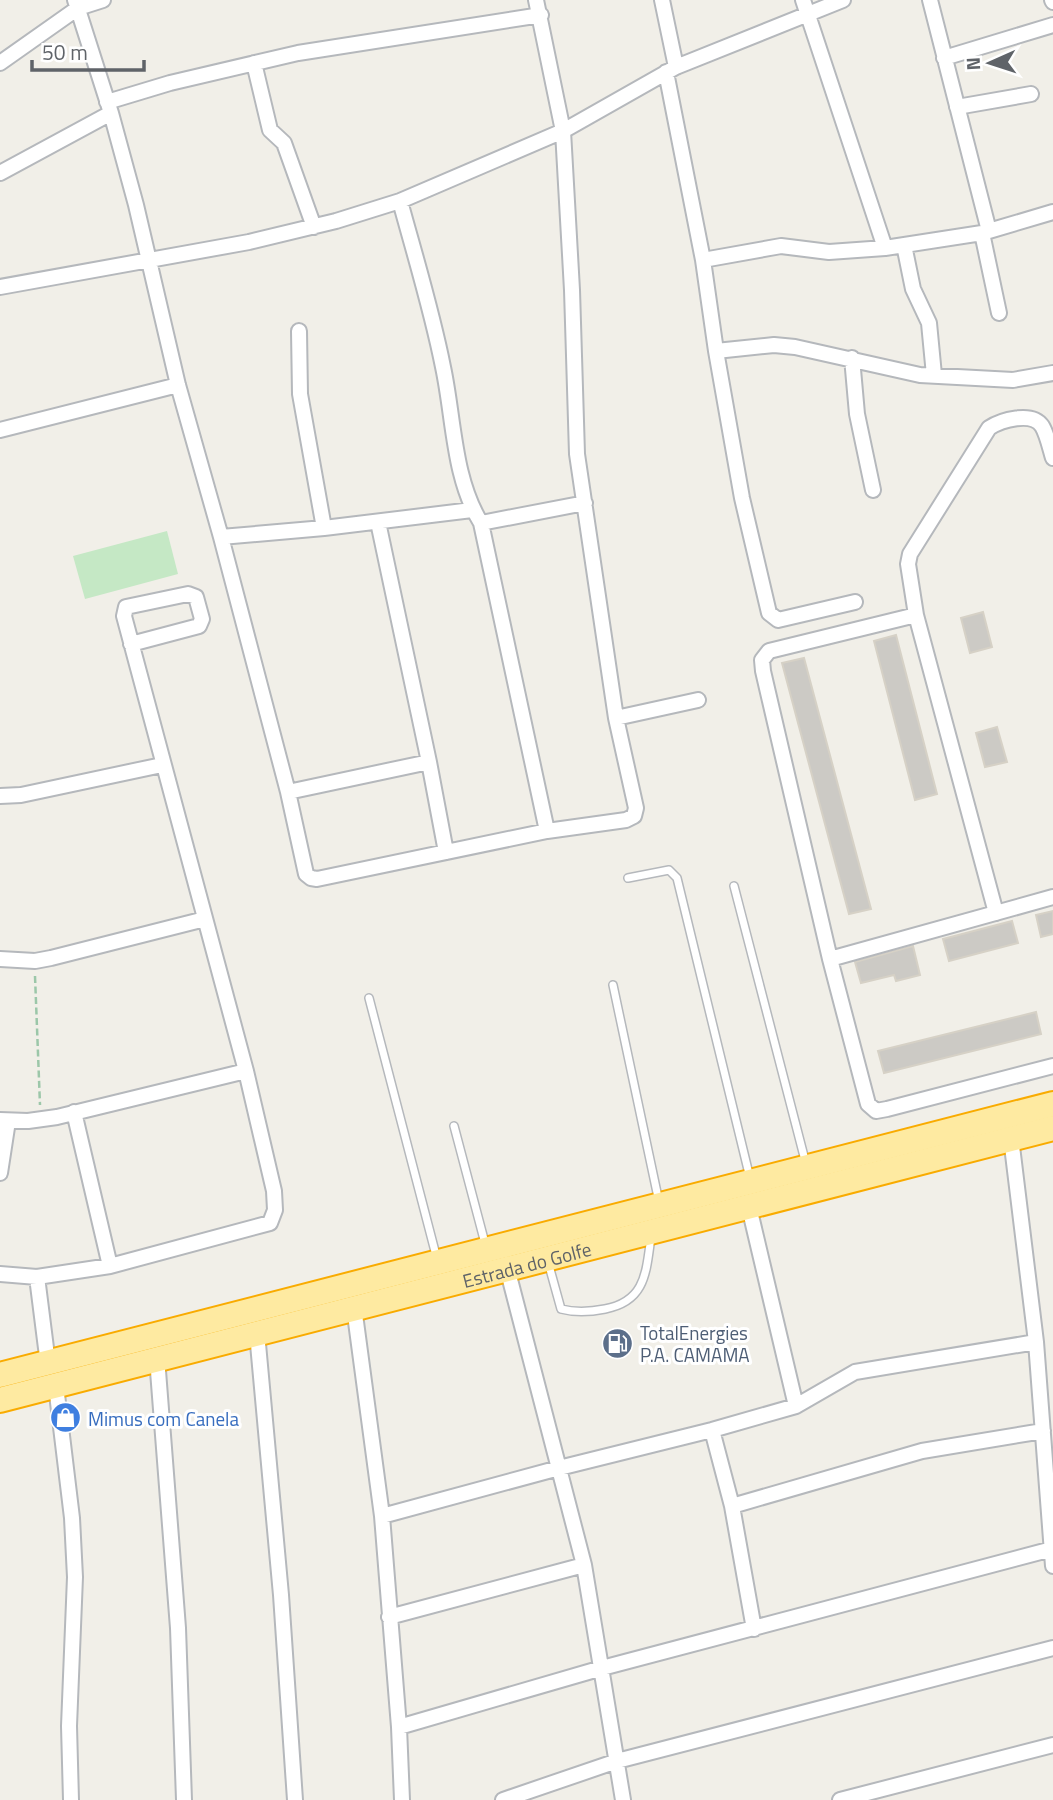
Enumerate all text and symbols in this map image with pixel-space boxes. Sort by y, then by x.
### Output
scale bar [32,28,144,72]
north arrow [955,28,1025,98]
text: 50 m [42,36,88,68]
text: N [958,57,987,71]
street label: Estrada do Golfe [459,1233,594,1295]
place label: TotalEnergies P.A. CAMAMA [640,1318,750,1369]
fuel station icon: TotalEnergies P.A. CAMAMA [600,1326,634,1360]
shop icon: Mimus com Canela [48,1401,82,1435]
place label: Mimus com Canela [88,1404,239,1433]

